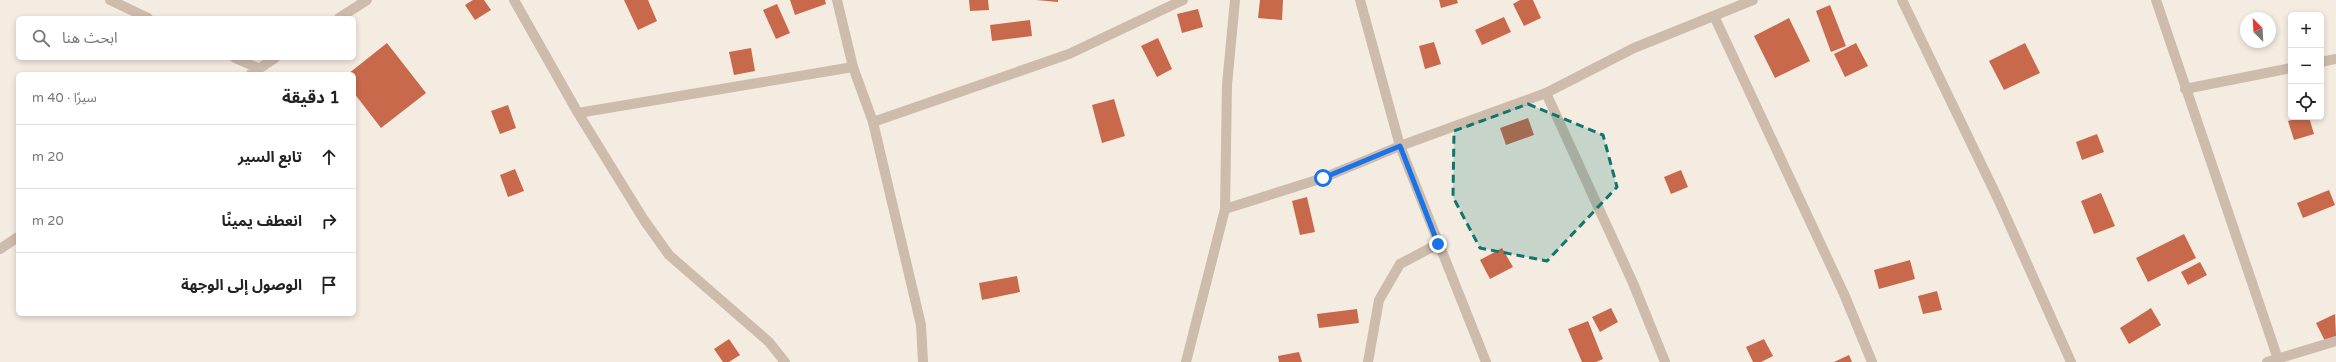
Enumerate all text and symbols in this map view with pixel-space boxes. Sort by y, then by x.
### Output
north arrow [2240,12,2276,48]
map controls [2288,12,2324,120]
button: + [2288,12,2324,48]
search box [16,16,356,60]
icon: search [30,27,52,49]
text: ابحث هنا [62,29,118,47]
button: − [2288,48,2324,84]
button: locate [2288,84,2324,120]
text: 1 دقيقة [282,87,340,108]
text: سيرًا · 40 m [32,90,97,106]
icon: ahead [318,146,340,168]
text: تابع السير [238,148,302,166]
text: 20 m [32,149,64,165]
route start [1314,169,1332,187]
icon: right [318,210,340,232]
text: انعطف يمينًا [221,212,302,230]
text: 20 m [32,213,64,229]
route end [1429,235,1447,253]
icon: arrive [318,274,340,296]
text: الوصول إلى الوجهة [181,276,302,294]

